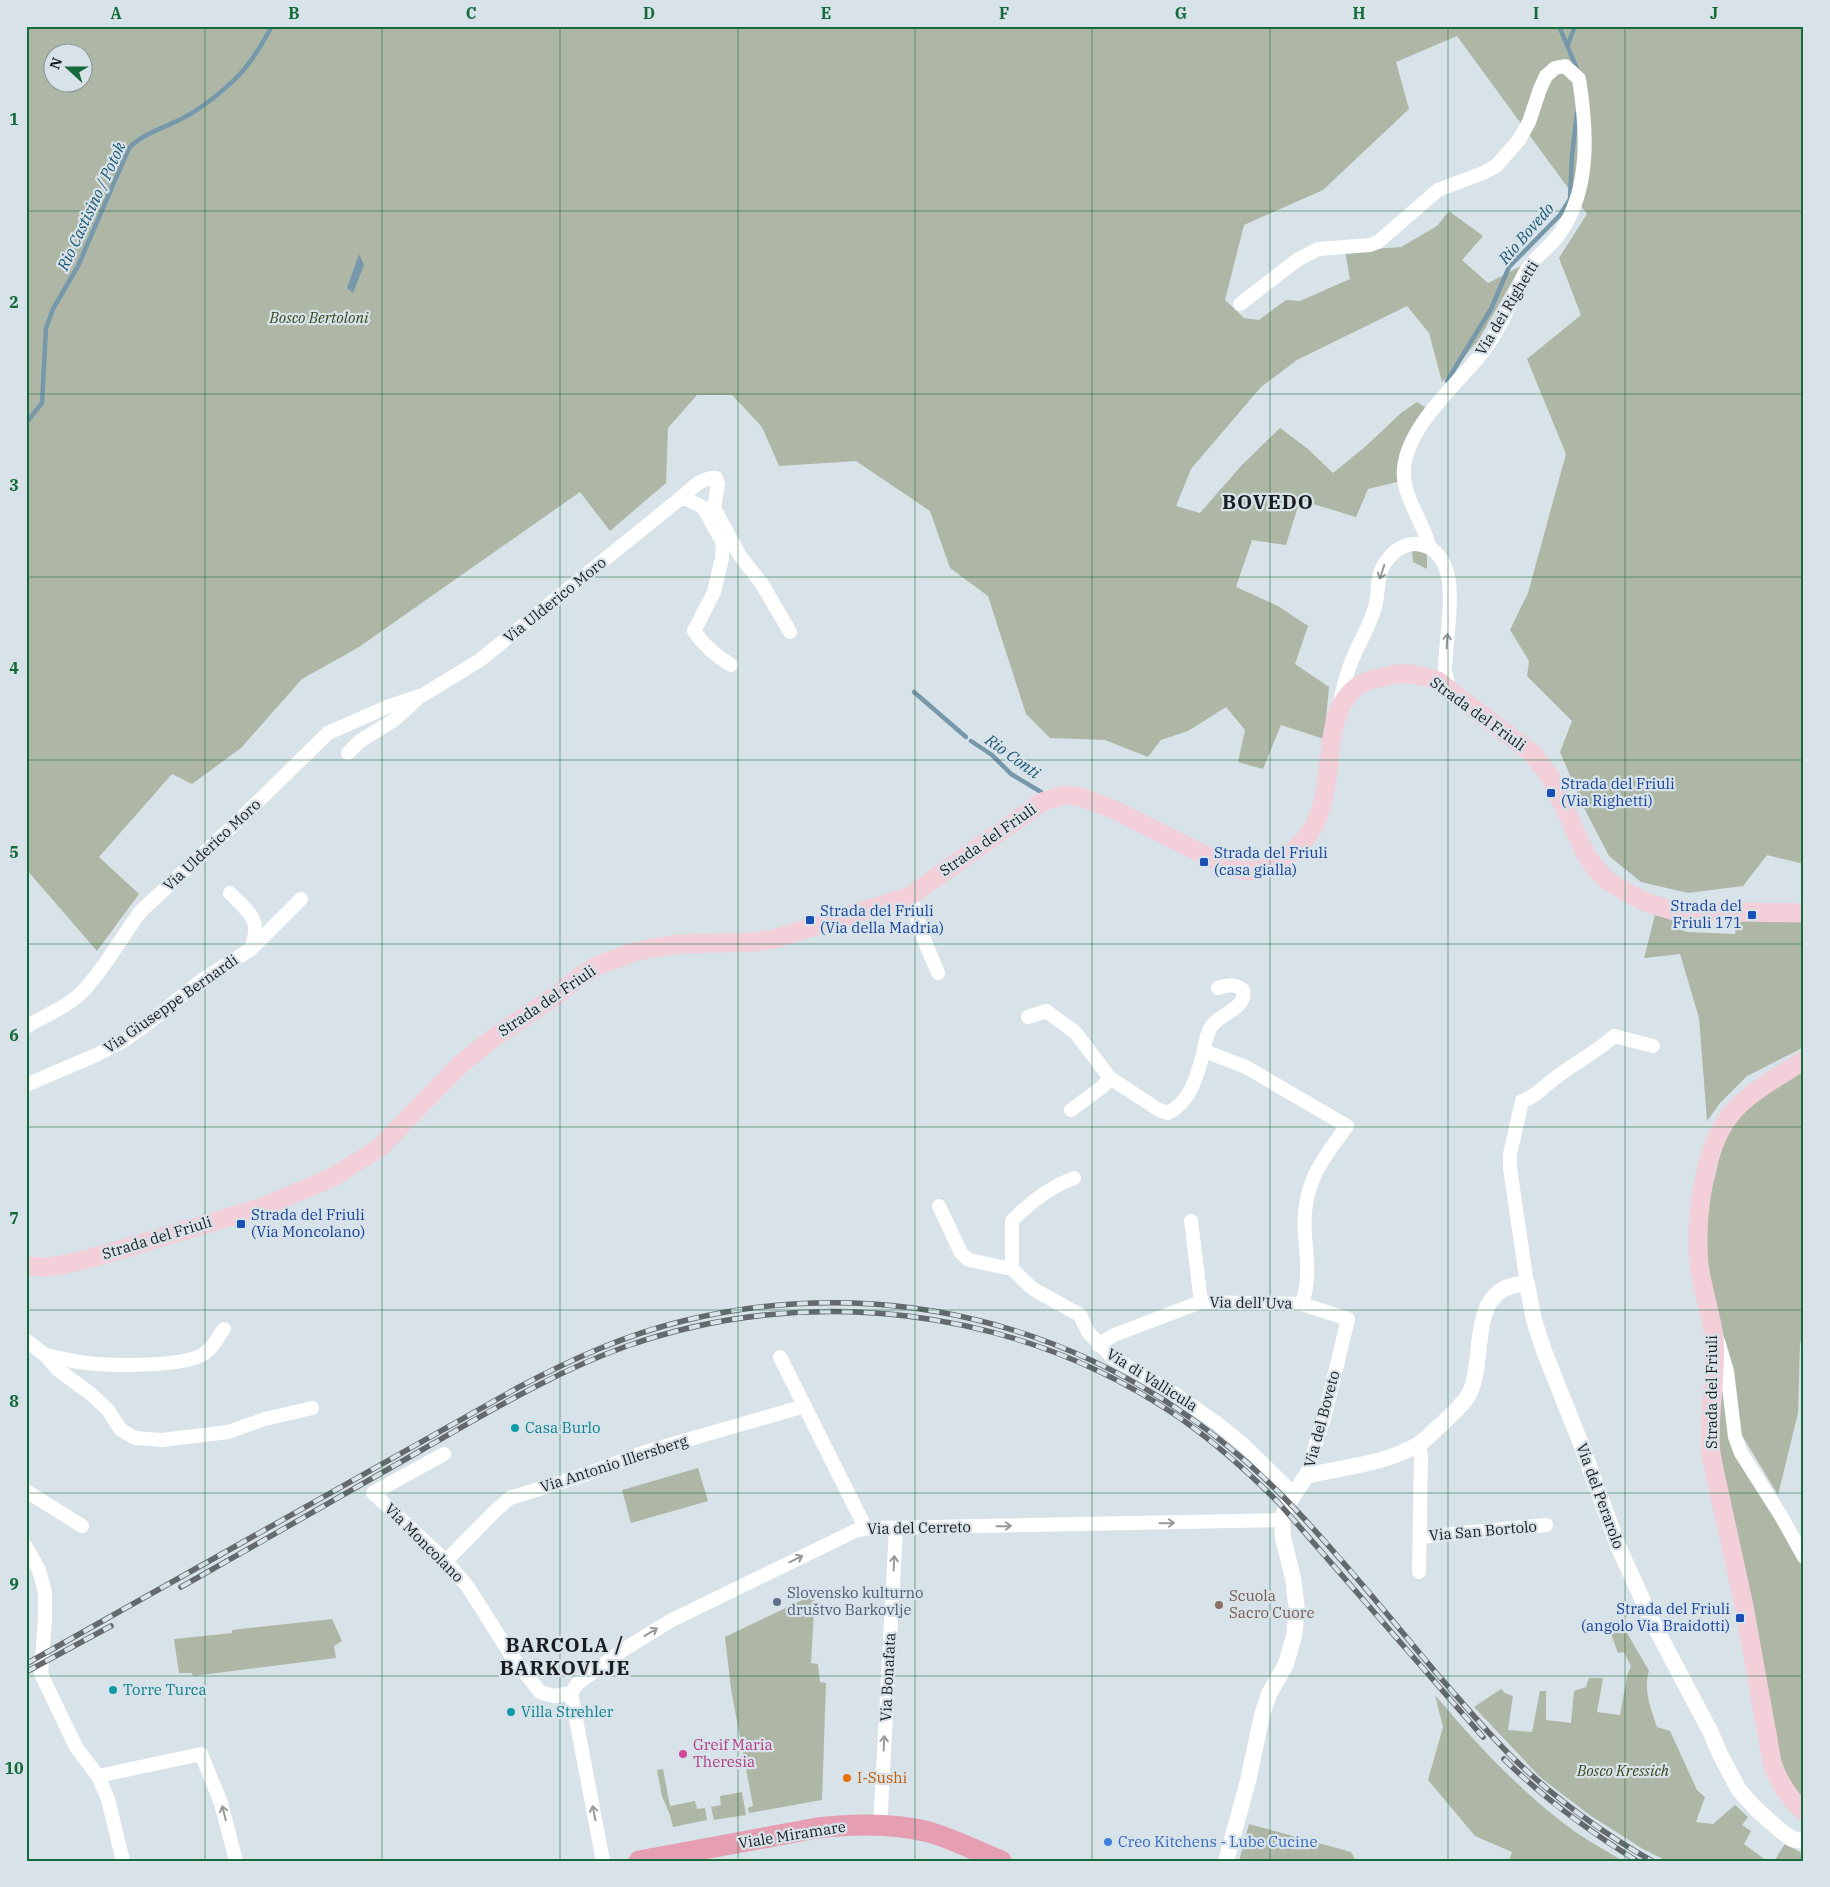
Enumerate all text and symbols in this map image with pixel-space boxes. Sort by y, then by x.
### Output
text: A [110,3,122,23]
text: B [288,3,300,23]
text: C [466,3,476,23]
text: D [643,3,655,23]
text: E [821,3,831,23]
text: F [999,3,1009,23]
text: G [1175,3,1187,23]
text: H [1353,3,1366,23]
text: I [1533,3,1539,23]
text: J [1710,3,1718,23]
north arrow [42,42,92,92]
text: N [45,55,66,72]
text: 1 [9,109,19,129]
water label: Rio Castisino / Potok [52,138,130,274]
water label: Rio Bovedo [1493,198,1558,269]
street label: Via dei Righetti [1471,257,1542,358]
text: 2 [9,292,19,312]
park label: Bosco Bertoloni [269,308,369,327]
text: 3 [9,475,19,495]
district label: BOVEDO [1222,488,1314,515]
street label: Via Ulderico Moro [500,552,610,647]
one-way arrow [1376,564,1386,580]
one-way arrow [1443,634,1452,650]
text: 4 [9,658,19,678]
street label: Strada del Friuli [1427,672,1530,755]
water label: Rio Conti [981,729,1044,783]
place label: Strada del Friuli (Via Righetti) [1561,774,1675,810]
marker: Strada del Friuli (Via Righetti) [1545,787,1557,799]
street label: Via Ulderico Moro [159,795,264,895]
street label: Strada del Friuli [936,799,1040,880]
text: 5 [9,842,19,862]
place label: Strada del Friuli (casa gialla) [1214,843,1328,879]
marker: Strada del Friuli (casa gialla) [1198,856,1210,868]
place label: Strada del Friuli 171 [1671,896,1742,932]
place label: Strada del Friuli (Via della Madria) [820,901,944,937]
marker: Strada del Friuli 171 [1746,909,1758,921]
marker: Strada del Friuli (Via della Madria) [804,914,816,926]
street label: Via Giuseppe Bernardi [100,950,242,1057]
street label: Strada del Friuli [494,961,599,1040]
text: 6 [9,1025,19,1045]
place label: Strada del Friuli (Via Moncolano) [251,1205,365,1241]
text: 7 [9,1208,19,1228]
street label: Strada del Friuli [100,1212,214,1263]
marker: Strada del Friuli (Via Moncolano) [235,1218,247,1230]
street label: Via dell'Uva [1209,1292,1293,1313]
street label: Strada del Friuli [1702,1335,1721,1449]
street label: Via di Vallicula [1103,1344,1201,1415]
street label: Via del Boveto [1300,1368,1344,1469]
text: 8 [9,1391,19,1411]
place label: Casa Burlo [525,1418,601,1437]
marker: Casa Burlo [509,1422,521,1434]
street label: Via Antonio Illersberg [538,1431,690,1496]
street label: Via del Perarolo [1573,1440,1628,1551]
street label: Via Moncolano [381,1499,468,1586]
street label: Via San Bortolo [1428,1516,1538,1545]
street label: Via del Cerreto [867,1517,971,1538]
one-way arrow [1159,1518,1175,1527]
one-way arrow [996,1521,1012,1531]
one-way arrow [788,1553,803,1563]
one-way arrow [889,1555,898,1571]
text: 9 [9,1574,19,1594]
place label: Slovensko kulturno društvo Barkovlje [787,1583,924,1619]
place label: Scuola Sacro Cuore [1229,1586,1315,1622]
marker: Slovensko kulturno društvo Barkovlje [771,1596,783,1608]
marker: Scuola Sacro Cuore [1213,1599,1225,1611]
place label: Strada del Friuli (angolo Via Braidotti) [1581,1599,1730,1635]
marker: Strada del Friuli (angolo Via Braidotti) [1734,1612,1746,1624]
one-way arrow [644,1627,658,1637]
district label: BARCOLA / BARKOVLJE [500,1631,630,1681]
street label: Via Bonafata [876,1632,899,1722]
place label: Torre Turca [123,1680,207,1699]
marker: Torre Turca [107,1684,119,1696]
place label: Villa Strehler [521,1702,614,1721]
marker: Villa Strehler [505,1706,517,1718]
place label: Greif Maria Theresia [693,1735,773,1771]
one-way arrow [880,1735,889,1751]
marker: Greif Maria Theresia [677,1748,689,1760]
text: 10 [4,1758,24,1778]
park label: Bosco Kressich [1576,1761,1670,1780]
place label: I-Sushi [857,1768,908,1787]
marker: I-Sushi [841,1772,853,1784]
one-way arrow [589,1805,598,1821]
one-way arrow [219,1806,228,1822]
street label: Viale Miramare [737,1817,847,1852]
place label: Creo Kitchens - Lube Cucine [1118,1832,1317,1851]
marker: Creo Kitchens - Lube Cucine [1102,1836,1114,1848]

